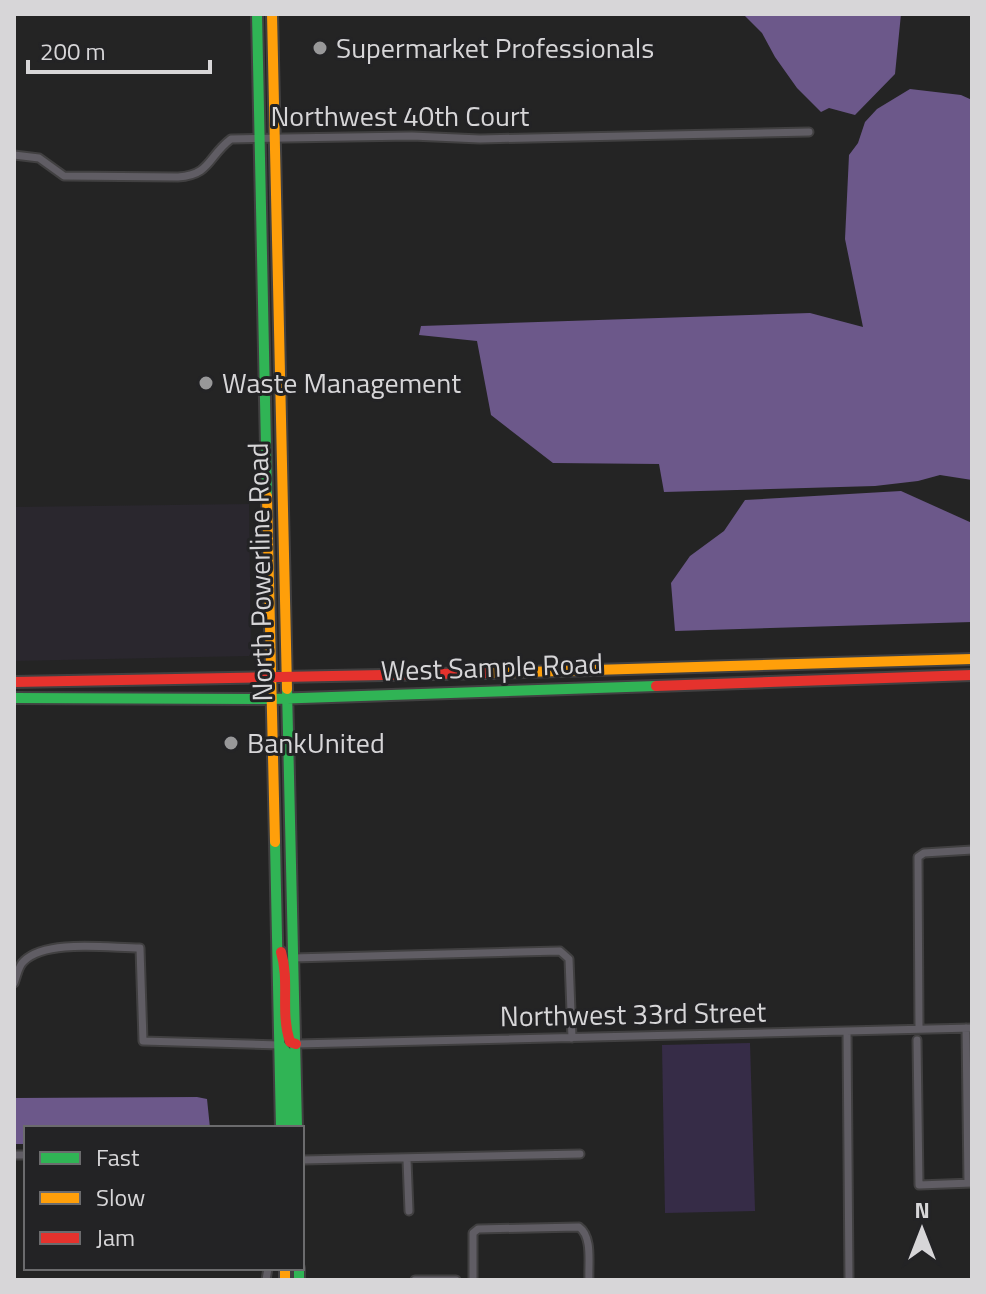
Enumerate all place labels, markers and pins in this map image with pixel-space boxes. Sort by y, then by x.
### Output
place label: Supermarket Professionals [336,26,654,69]
marker: Supermarket Professionals [311,39,329,57]
place label: Waste Management [222,361,461,404]
marker: Waste Management [197,374,215,392]
place label: BankUnited [247,721,385,764]
marker: BankUnited [222,734,240,752]

